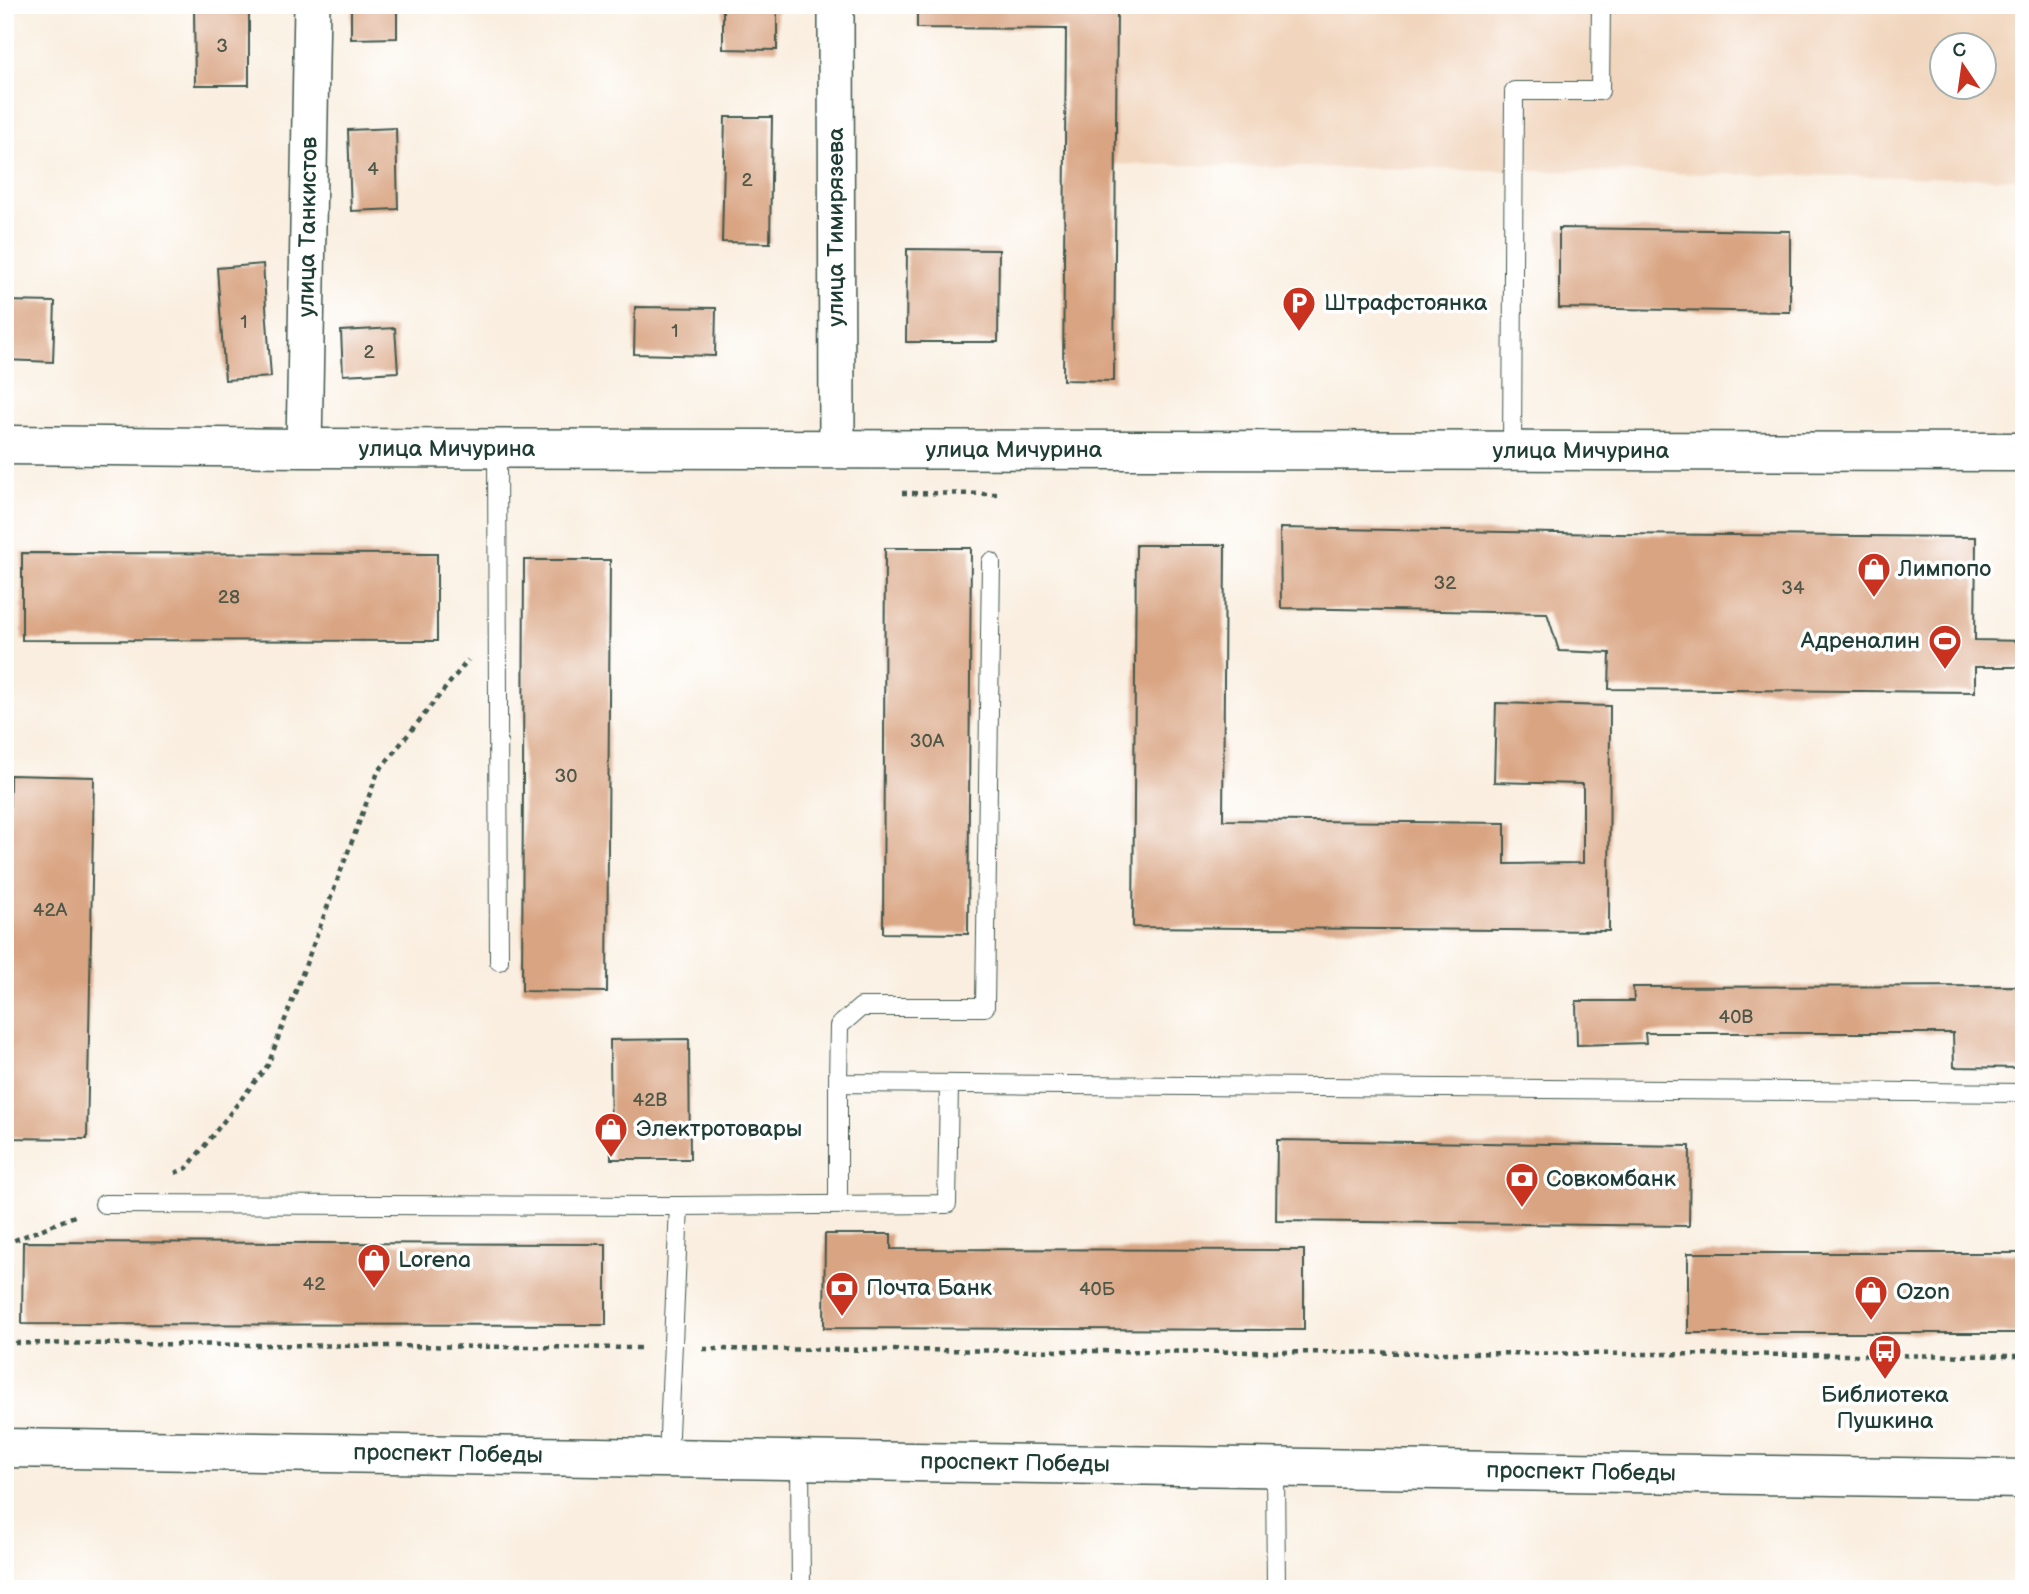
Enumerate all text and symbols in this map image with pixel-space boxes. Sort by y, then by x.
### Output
north arrow [1927,32,1997,102]
house number: 3 [216,35,228,58]
text: С [1950,38,1969,64]
street label: улица Тимирязева [822,127,850,327]
street label: улица Танкистов [292,137,324,317]
house number: 4 [367,158,379,181]
house number: 2 [741,169,753,192]
parking icon: Штрафстоянка [1280,284,1318,333]
place label: Штрафстоянка [1324,289,1488,317]
house number: 1 [240,311,248,334]
house number: 1 [671,320,679,343]
house number: 2 [363,341,375,364]
street label: улица Мичурина [359,435,536,463]
street label: улица Мичурина [926,436,1103,464]
street label: улица Мичурина [1493,437,1670,465]
shop icon: Лимпопо [1855,550,1893,599]
place label: Лимпопо [1897,555,1991,583]
house number: 32 [1434,572,1457,595]
house number: 34 [1781,577,1805,600]
house number: 28 [218,586,240,609]
sports icon: Адреналин [1926,622,1964,671]
place label: Адреналин [1800,627,1920,655]
house number: 30А [910,730,945,753]
house number: 30 [555,765,577,788]
house number: 42А [33,899,68,922]
house number: 40В [1719,1006,1753,1029]
house number: 42В [633,1089,667,1112]
shop icon: Электротовары [592,1110,630,1159]
place label: Электротовары [636,1115,802,1143]
bank icon: Совкомбанк [1503,1160,1541,1209]
place label: Совкомбанк [1546,1165,1677,1193]
shop icon: Lorena [355,1241,393,1290]
place label: Lorena [398,1246,471,1274]
bank icon: Почта Банк [823,1269,861,1318]
house number: 42 [303,1273,326,1296]
shop icon: Ozon [1852,1273,1890,1322]
place label: Почта Банк [866,1274,993,1302]
house number: 40Б [1079,1278,1116,1301]
place label: Ozon [1896,1278,1950,1306]
bus stop icon: Библиотека Пушкина [1866,1332,1904,1381]
place label: Библиотека Пушкина [1821,1381,1949,1435]
street label: проспект Победы [353,1438,543,1470]
street label: проспект Победы [920,1447,1110,1479]
street label: проспект Победы [1486,1456,1676,1488]

